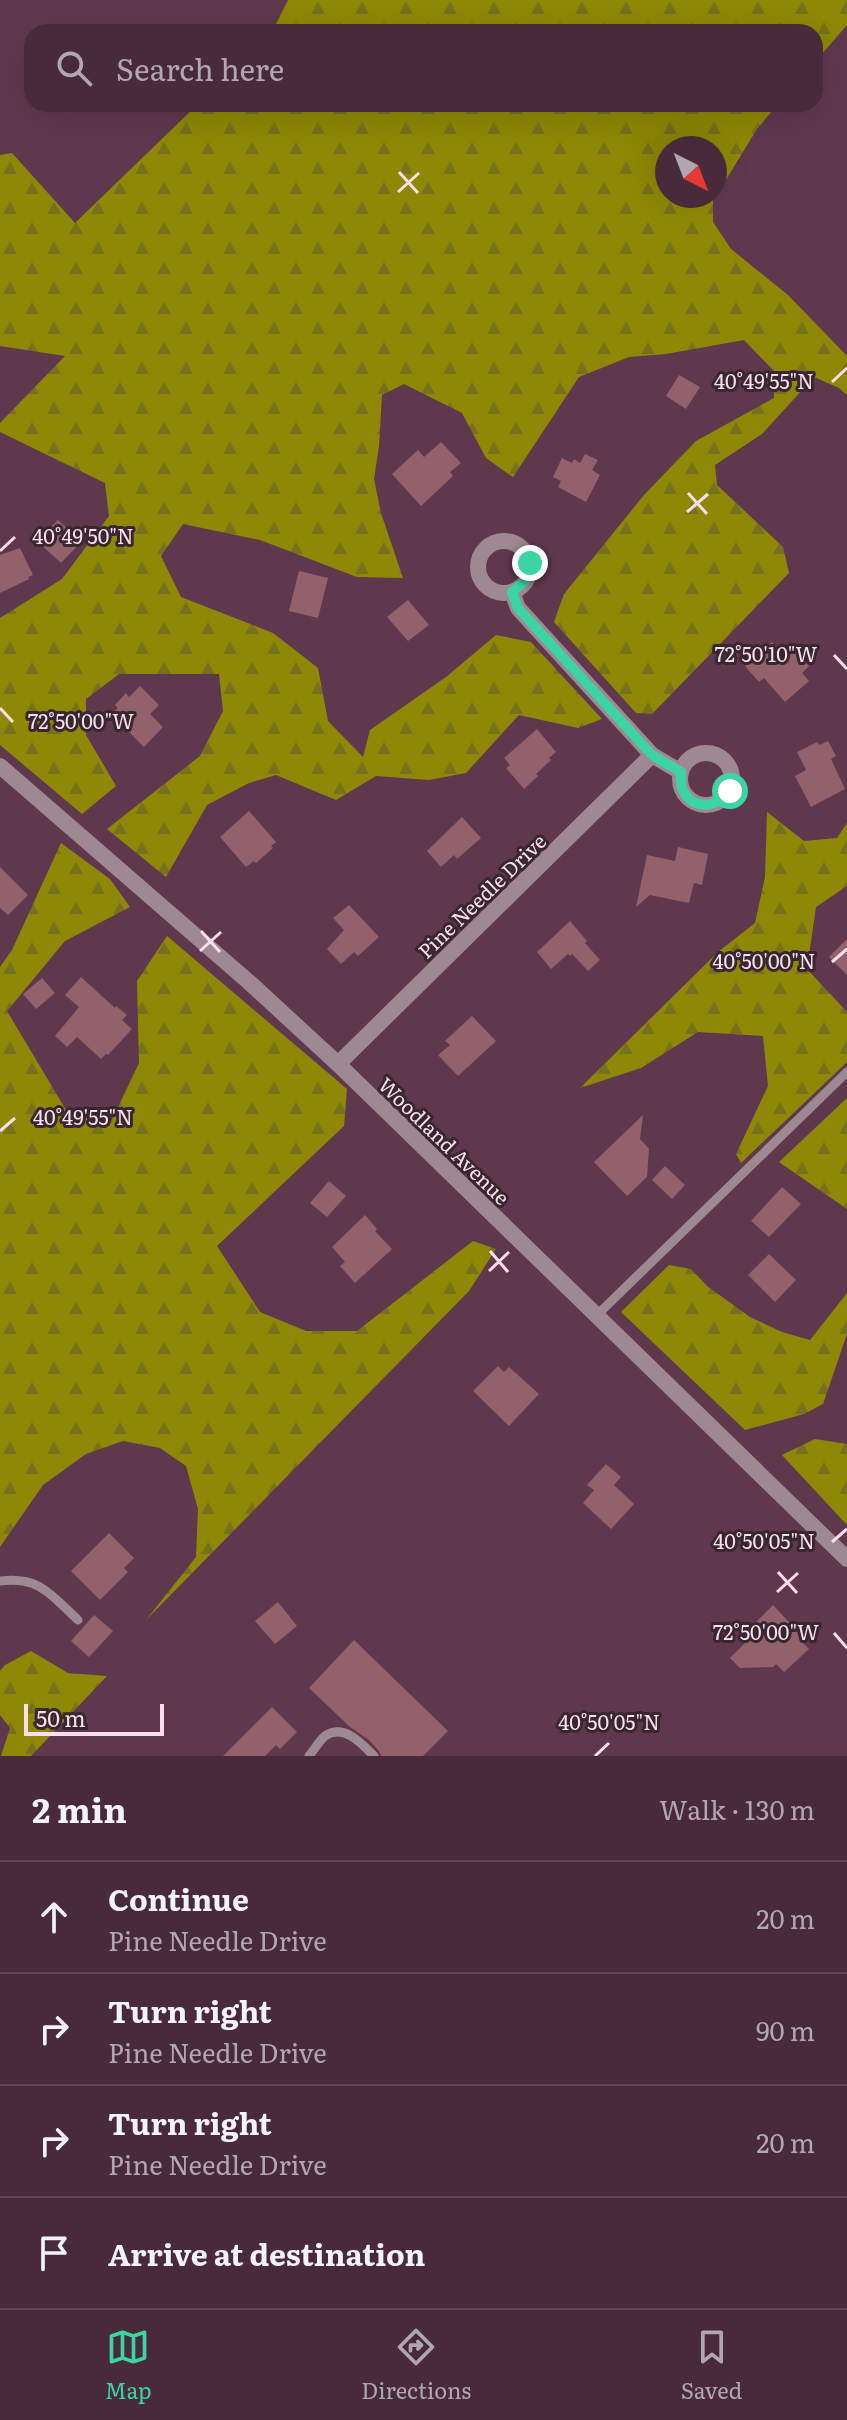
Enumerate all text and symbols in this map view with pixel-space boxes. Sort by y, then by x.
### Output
search box [24,24,823,112]
icon: search [52,46,96,90]
text: Search here [116,46,284,90]
north arrow [655,136,727,208]
text: 40°49'55"N [714,365,814,395]
text: 40°49'50"N [32,520,134,550]
route end [512,545,548,581]
text: 72°50'10"W [715,638,817,668]
text: 72°50'00"W [28,705,134,735]
route start [712,773,748,809]
street label: Pine Needle Drive [410,826,552,964]
text: 40°50'00"N [712,945,816,975]
street label: Woodland Avenue [373,1069,517,1211]
text: 40°49'55"N [33,1101,133,1131]
text: 40°50'05"N [713,1525,815,1555]
text: 72°50'00"W [713,1616,819,1646]
scale bar [24,1700,164,1736]
text: 50 m [36,1701,86,1734]
text: 40°50'05"N [558,1706,660,1736]
text: 2 min [32,1783,127,1833]
text: Walk · 130 m [659,1789,815,1828]
text: Continue [108,1876,249,1920]
icon: ahead [32,1895,76,1939]
text: 20 m [756,1898,815,1937]
text: Pine Needle Drive [108,1920,327,1959]
text: Turn right [108,1988,272,2032]
icon: right [32,2007,76,2051]
text: 90 m [756,2010,815,2049]
text: Pine Needle Drive [108,2032,327,2071]
text: Turn right [108,2100,272,2144]
icon: right [32,2119,76,2163]
text: 20 m [756,2122,815,2161]
text: Pine Needle Drive [108,2144,327,2183]
icon: arrive [32,2231,76,2275]
text: Arrive at destination [108,2231,425,2275]
tab: Map [105,2325,152,2406]
tab: Directions [361,2325,471,2406]
tab: Saved [681,2325,742,2406]

